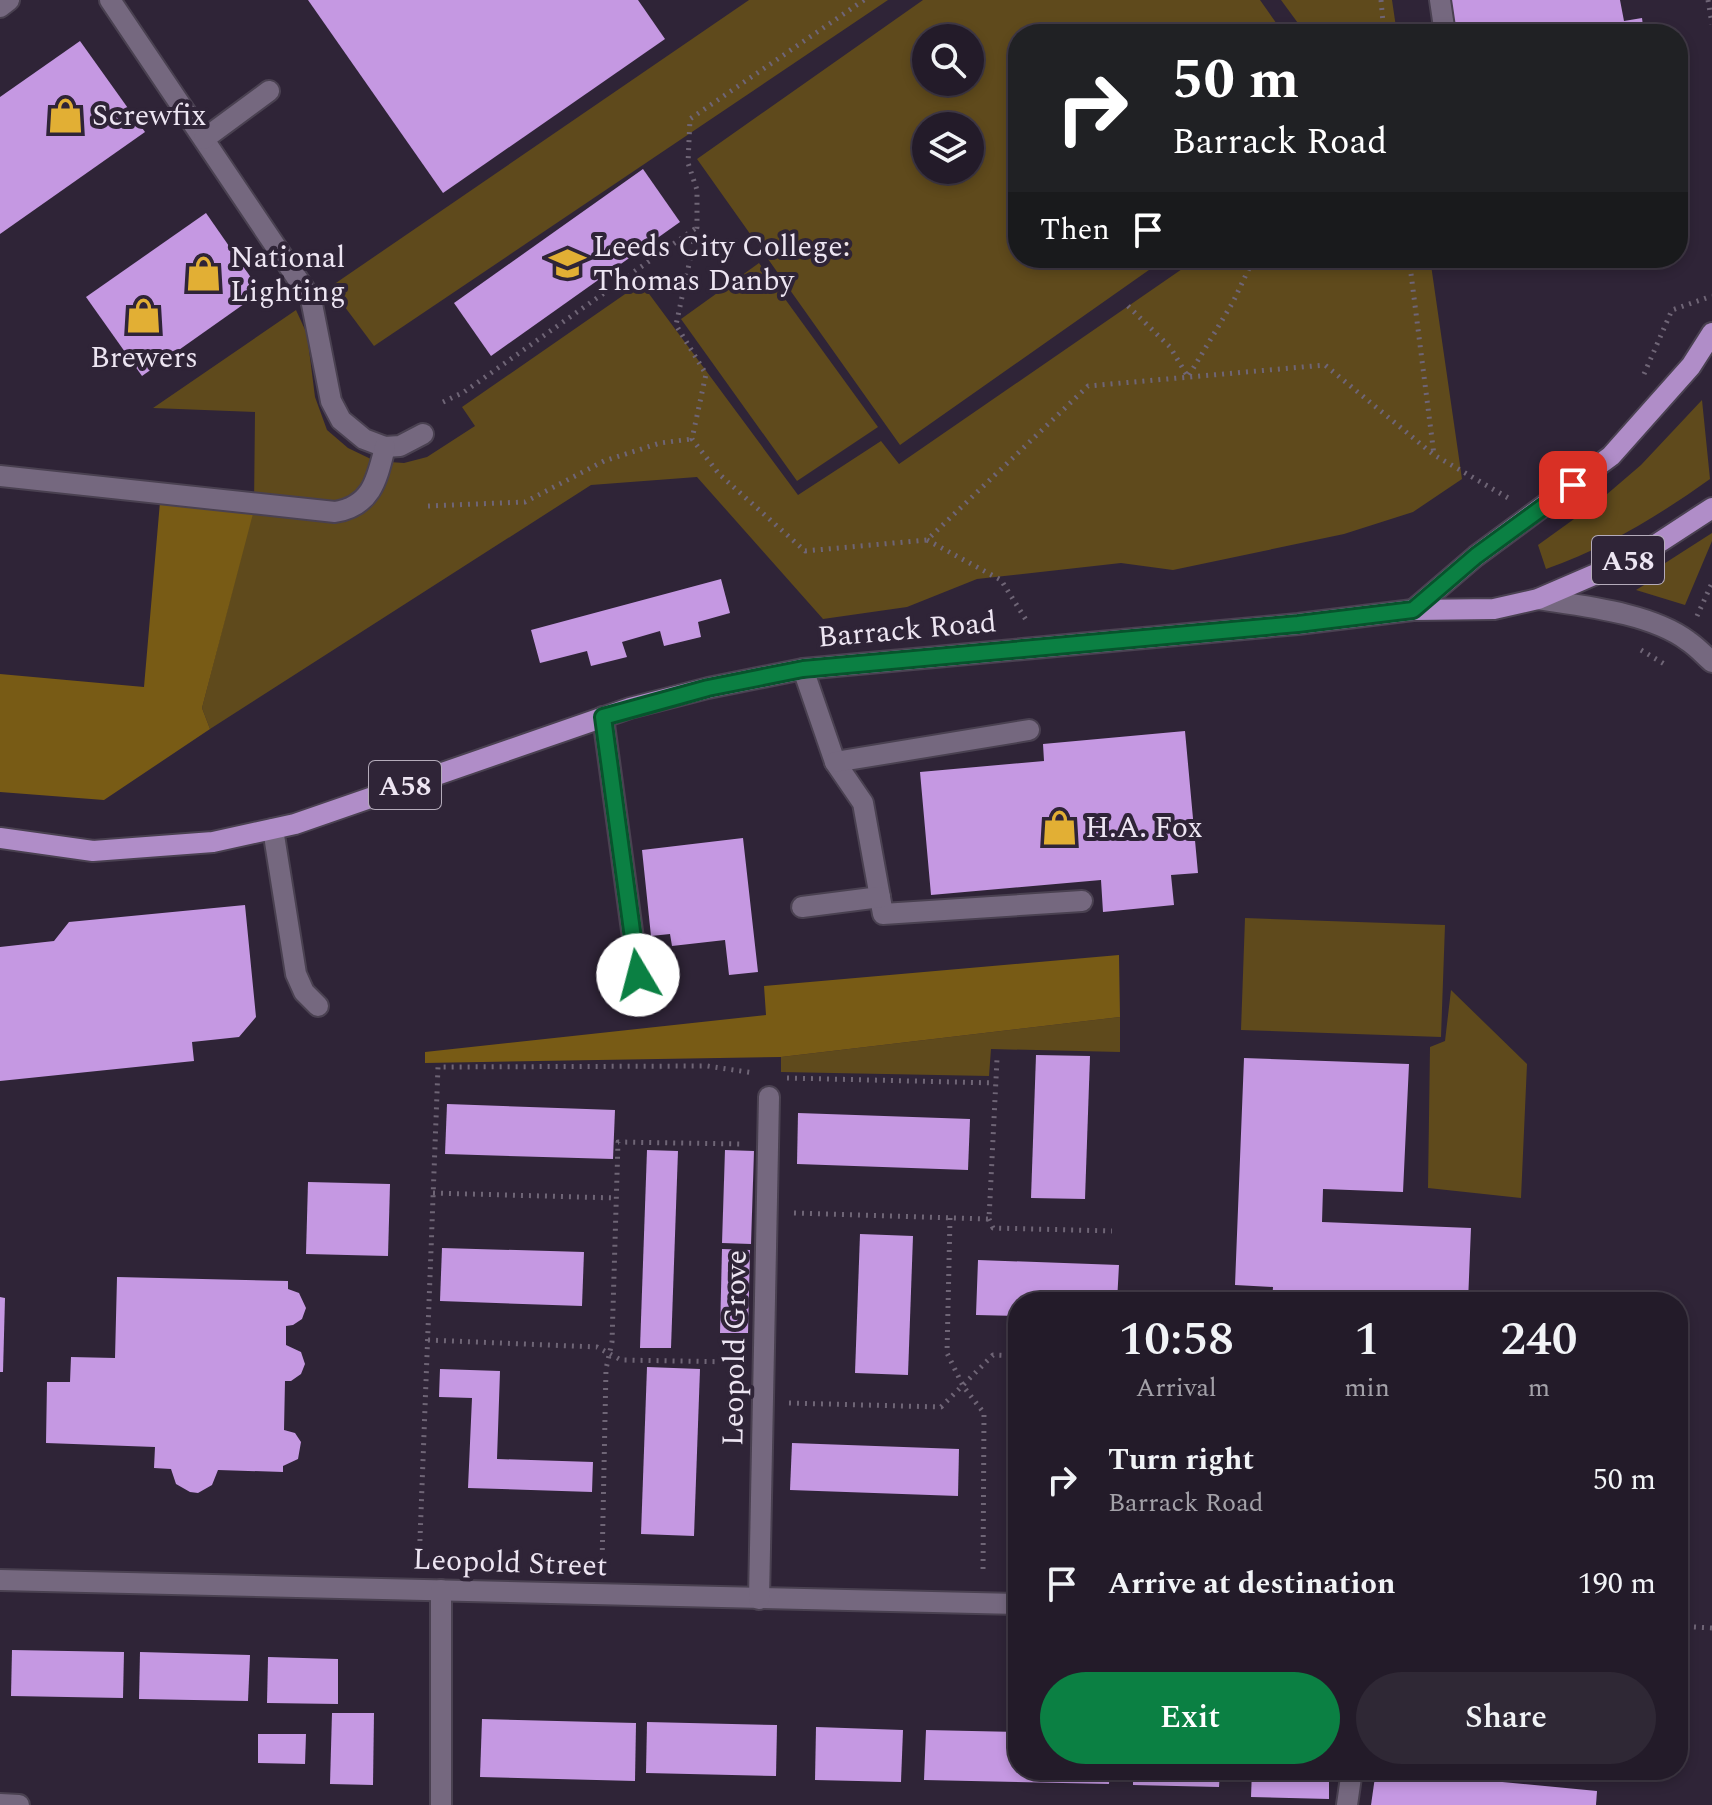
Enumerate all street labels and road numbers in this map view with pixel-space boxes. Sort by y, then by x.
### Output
road number: A58 [1592,536,1664,584]
street label: Barrack Road [816,599,998,661]
road number: A58 [369,761,441,809]
street label: Leopold Grove [710,1250,760,1447]
street label: Leopold Street [412,1537,608,1589]

